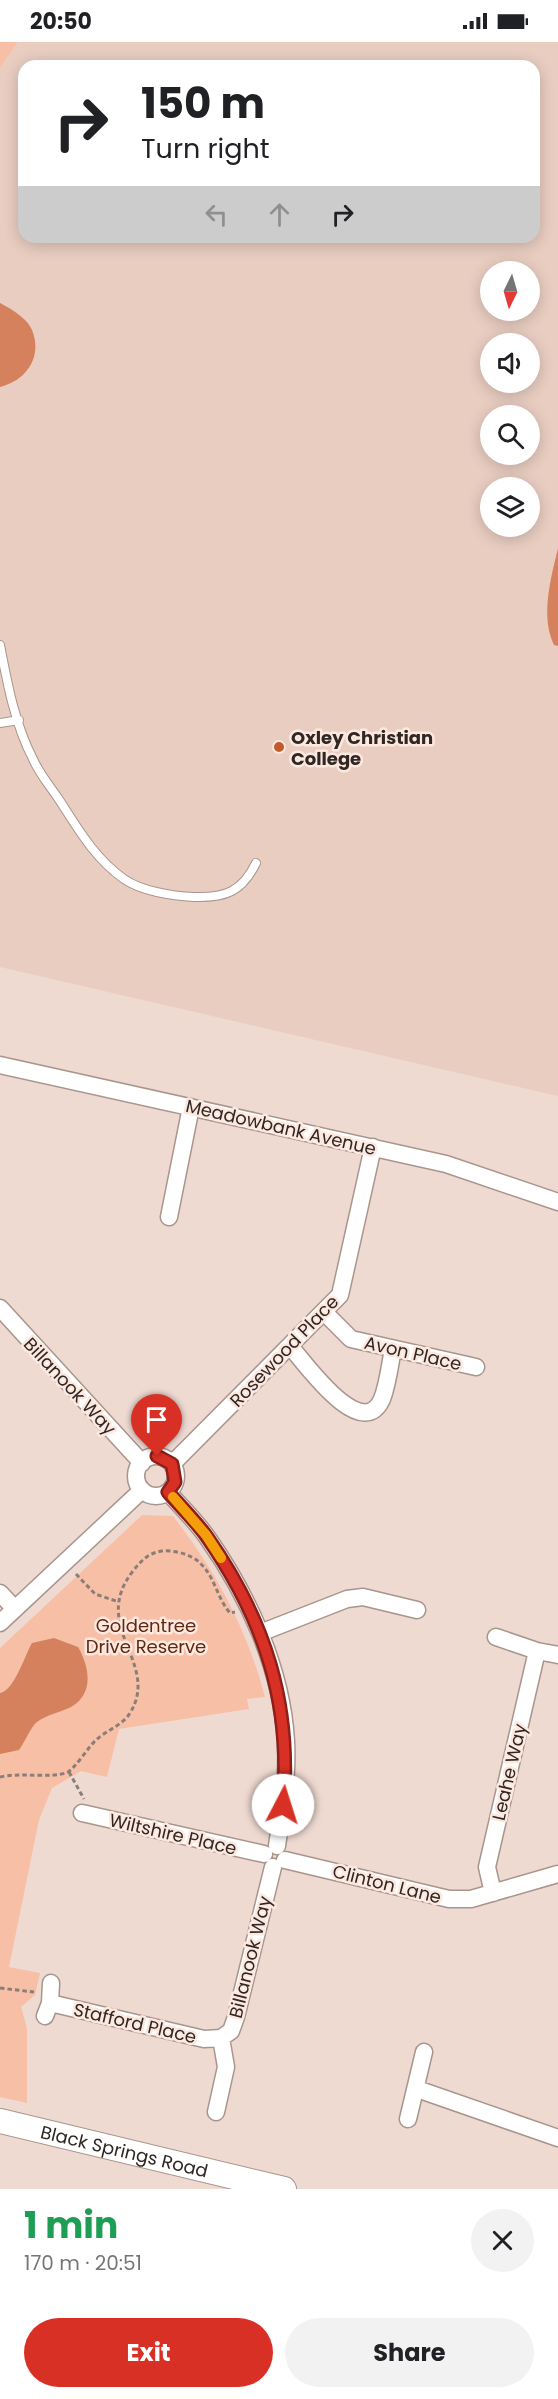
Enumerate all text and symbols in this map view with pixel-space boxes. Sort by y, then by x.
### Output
text: 20:50 [30,6,92,37]
text: 150 m [141,74,265,133]
icon: right [42,84,120,162]
text: Turn right [141,130,270,167]
icon: left [200,198,233,231]
icon: ahead [263,198,296,231]
icon: right [326,198,359,231]
north arrow [480,261,540,321]
map controls [480,261,540,537]
button: sound [480,333,540,393]
button: search [480,405,540,465]
button: layers [480,477,540,537]
place label: Oxley Christian College [291,725,433,771]
marker: Oxley Christian College [272,740,286,754]
street label: Meadowbank Avenue [183,1093,379,1161]
street label: Rosewood Place [224,1289,344,1413]
street label: Avon Place [362,1330,464,1376]
street label: Billanook Way [18,1332,122,1440]
pin [131,1394,182,1456]
icon: arrive [140,1403,173,1436]
park label: Goldentree Drive Reserve [86,1613,206,1659]
street label: Leahe Way [486,1721,532,1823]
position arrow [251,1773,315,1837]
street label: Wiltshire Place [107,1807,239,1861]
street label: Clinton Lane [330,1858,444,1910]
street label: Billanook Way [223,1893,277,2021]
street label: Stafford Place [71,1997,199,2049]
street label: Black Springs Road [38,2119,211,2183]
text: 1 min [24,2200,118,2251]
button: close [471,2209,534,2272]
text: 170 m · 20:51 [24,2249,142,2277]
button: Exit [24,2318,273,2387]
button: Share [285,2318,534,2387]

